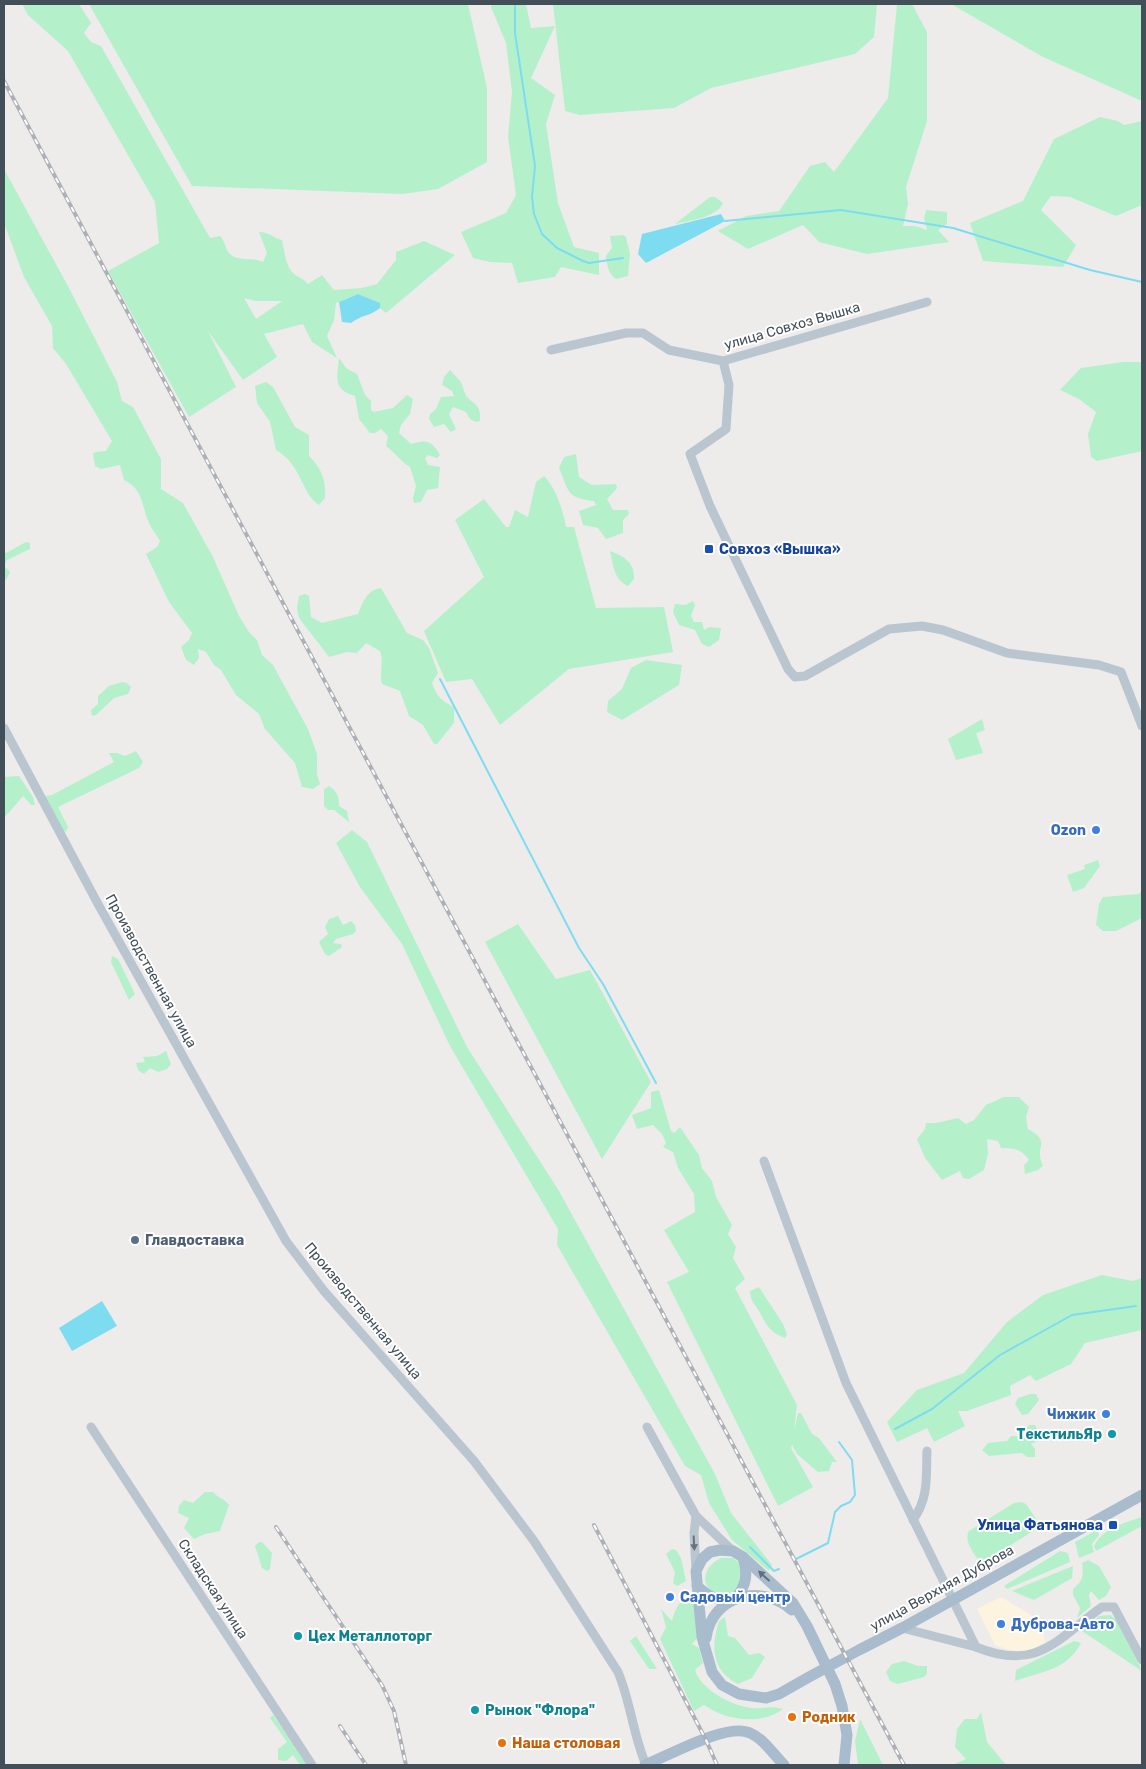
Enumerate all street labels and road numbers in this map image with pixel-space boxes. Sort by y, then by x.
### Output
street label: улица Совхоз Вышка [722,298,862,354]
street label: Производственная улица [102,891,200,1051]
street label: Производственная улица [301,1239,425,1383]
street label: Складская улица [174,1536,252,1642]
street label: улица Верхняя Дуброва [867,1541,1017,1635]

